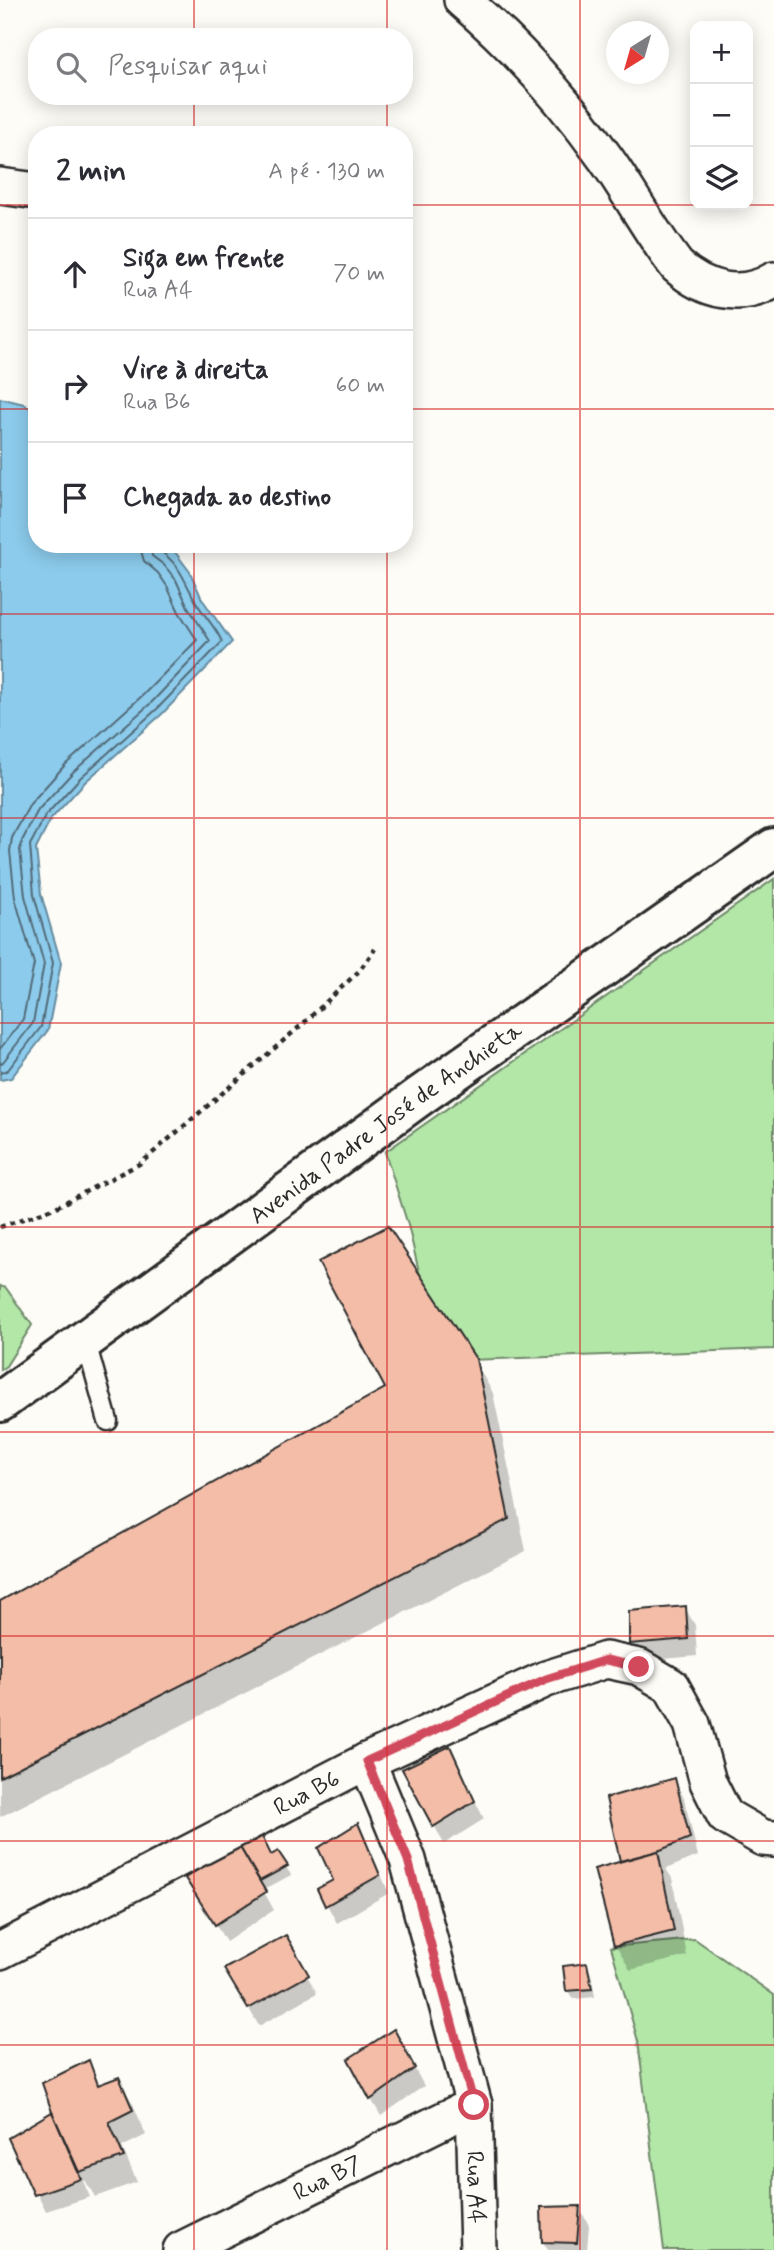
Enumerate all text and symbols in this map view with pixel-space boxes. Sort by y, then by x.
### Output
north arrow [606,21,669,84]
map controls [690,21,753,210]
button: + [690,21,753,84]
search box [28,28,413,105]
icon: search [52,48,90,86]
text: Pesquisar aqui [108,50,267,84]
button: − [690,84,753,147]
button: layers [690,147,753,210]
text: 2 min [56,152,126,191]
text: A pé · 130 m [268,157,385,187]
text: Siga em frente [123,242,284,276]
icon: ahead [56,255,94,293]
text: 70 m [333,259,385,289]
text: Rua A4 [123,276,193,306]
text: Vire à direita [123,354,269,388]
icon: right [56,367,94,405]
text: 60 m [336,371,385,401]
text: Rua B6 [123,388,191,418]
icon: arrive [56,479,94,517]
text: Chegada ao destino [123,481,331,515]
street label: Avenida Padre José de Anchieta [244,1015,529,1232]
route end [623,1651,654,1682]
street label: Rua B6 [269,1764,346,1824]
route start [458,2089,489,2120]
street label: Rua B7 [288,2149,367,2209]
street label: Rua A4 [458,2150,491,2224]

